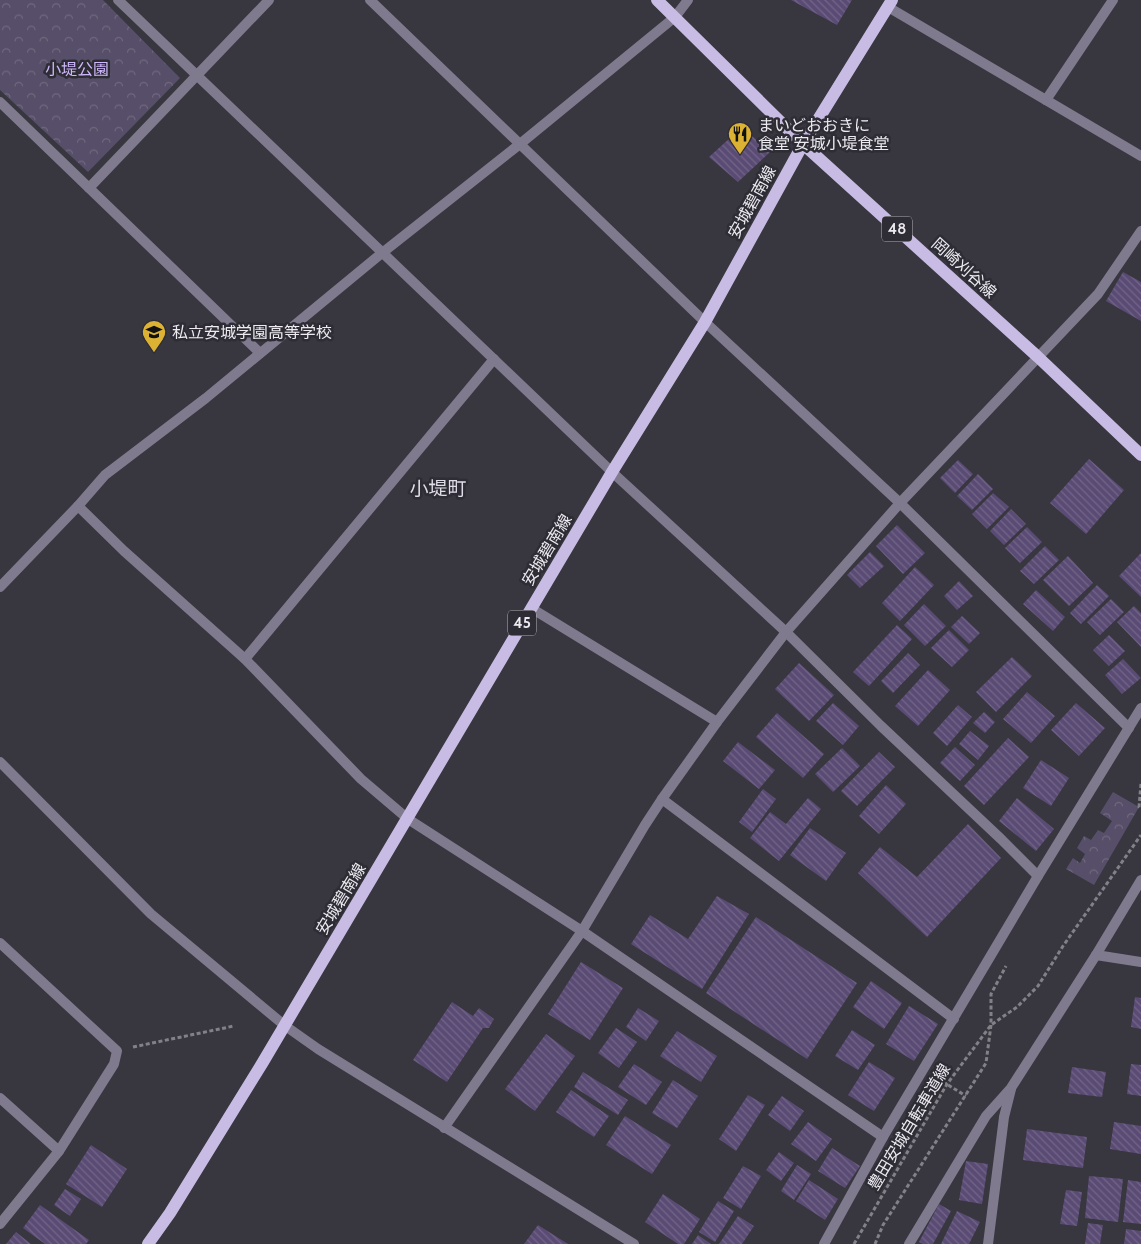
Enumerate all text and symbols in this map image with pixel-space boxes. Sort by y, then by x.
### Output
park label: 小堤公園 [45,60,109,79]
place label: まいどおおきに 食堂 安城小堤食堂 [758,116,890,153]
restaurant icon: まいどおおきに 食堂 安城小堤食堂 [727,121,753,155]
street label: 安城碧南線 [724,162,780,242]
road number: 48 [882,216,912,242]
street label: 岡崎刈谷線 [928,234,1000,302]
school or university icon: 私立安城学園高等学校 [141,319,167,353]
place label: 私立安城学園高等学校 [172,323,332,342]
district label: 小堤町 [409,477,467,500]
street label: 安城碧南線 [518,511,576,589]
road number: 45 [508,610,536,636]
street label: 安城碧南線 [312,860,370,938]
street label: 豊田安城自転車道線 [864,1060,954,1194]

